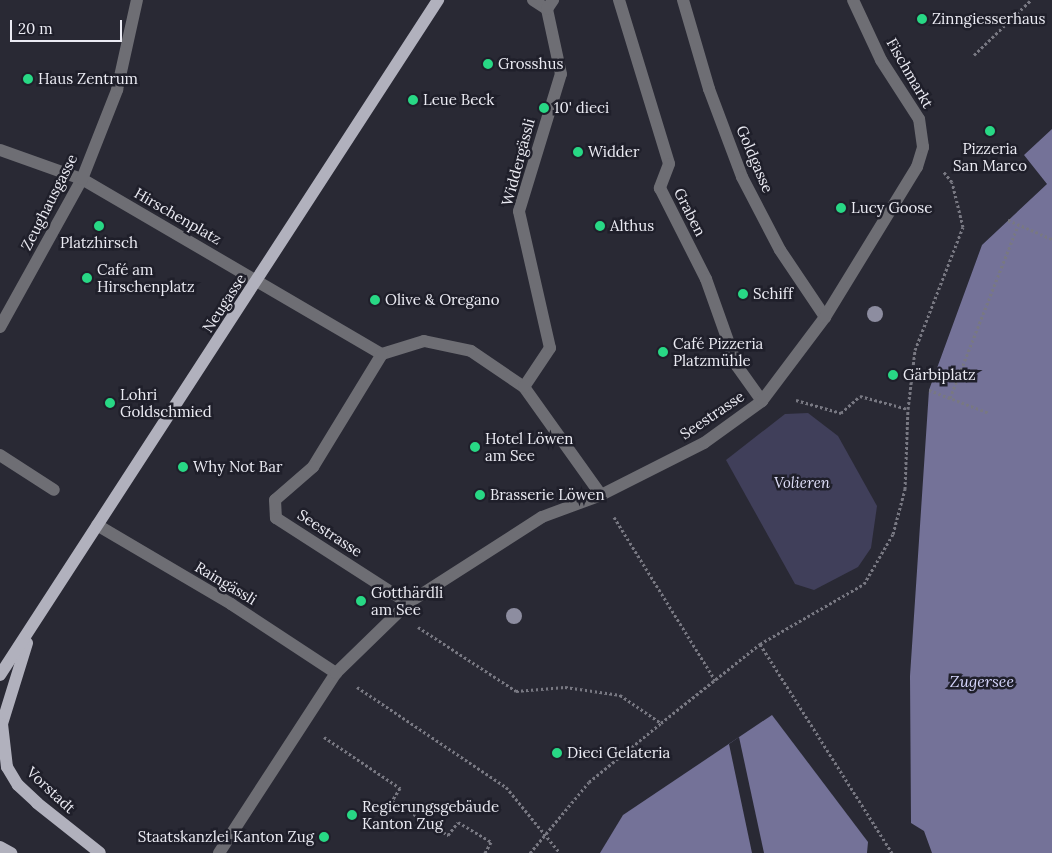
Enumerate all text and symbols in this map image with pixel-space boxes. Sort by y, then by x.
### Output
scale bar [12,10,125,42]
place label: Zinngiesserhaus [932,10,1045,28]
marker: Zinngiesserhaus [916,13,928,25]
text: 20 m [18,19,53,38]
street label: Fischmarkt [883,35,937,111]
place label: Grosshus [498,55,563,73]
marker: Grosshus [482,58,494,70]
place label: Haus Zentrum [38,70,138,88]
marker: Haus Zentrum [22,73,34,85]
place label: Leue Beck [423,91,494,109]
marker: Leue Beck [407,94,419,106]
place label: 10' dieci [554,99,609,117]
marker: 10' dieci [538,102,550,114]
street label: Widdergässli [498,116,538,208]
street label: Goldgasse [733,123,777,195]
marker: Pizzeria San Marco [984,125,996,137]
place label: Pizzeria San Marco [953,139,1027,174]
place label: Widder [588,143,639,161]
marker: Widder [572,146,584,158]
street label: Zeughausgasse [17,151,81,253]
street label: Hirschenplatz [131,184,225,248]
street label: Graben [670,185,710,239]
place label: Lucy Goose [851,199,932,217]
marker: Lucy Goose [835,202,847,214]
place label: Althus [610,217,654,235]
marker: Platzhirsch [93,220,105,232]
marker: Althus [594,220,606,232]
place label: Platzhirsch [60,234,138,252]
place label: Café am Hirschenplatz [97,260,195,295]
street label: Neugasse [198,270,250,336]
marker: Café am Hirschenplatz [81,272,93,284]
place label: Schiff [753,285,793,303]
marker: Schiff [737,288,749,300]
place label: Olive & Oregano [385,291,499,309]
marker: Olive & Oregano [369,294,381,306]
place label: Café Pizzeria Platzmühle [673,334,763,369]
marker: Café Pizzeria Platzmühle [657,346,669,358]
place label: Gärbiplatz [903,366,976,384]
marker: Gärbiplatz [887,369,899,381]
place label: Lohri Goldschmied [120,385,212,420]
street label: Seestrasse [676,387,748,443]
marker: Lohri Goldschmied [104,397,116,409]
place label: Hotel Löwen am See [485,429,573,464]
marker: Hotel Löwen am See [469,441,481,453]
place label: Why Not Bar [193,458,282,476]
marker: Why Not Bar [177,461,189,473]
park label: Volieren [774,474,830,492]
place label: Brasserie Löwen [490,486,605,504]
marker: Brasserie Löwen [474,489,486,501]
street label: Seestrasse [294,505,366,561]
street label: Raingässli [192,558,260,608]
place label: Gotthärdli am See [371,583,443,618]
marker: Gotthärdli am See [355,595,367,607]
water label: Zugersee [950,671,1014,691]
place label: Dieci Gelateria [567,744,670,762]
marker: Dieci Gelateria [551,747,563,759]
street label: Vorstadt [23,763,79,817]
place label: Regierungsgebäude Kanton Zug [362,797,499,832]
marker: Regierungsgebäude Kanton Zug [346,809,358,821]
place label: Staatskanzlei Kanton Zug [138,828,314,846]
marker: Staatskanzlei Kanton Zug [318,831,330,843]

